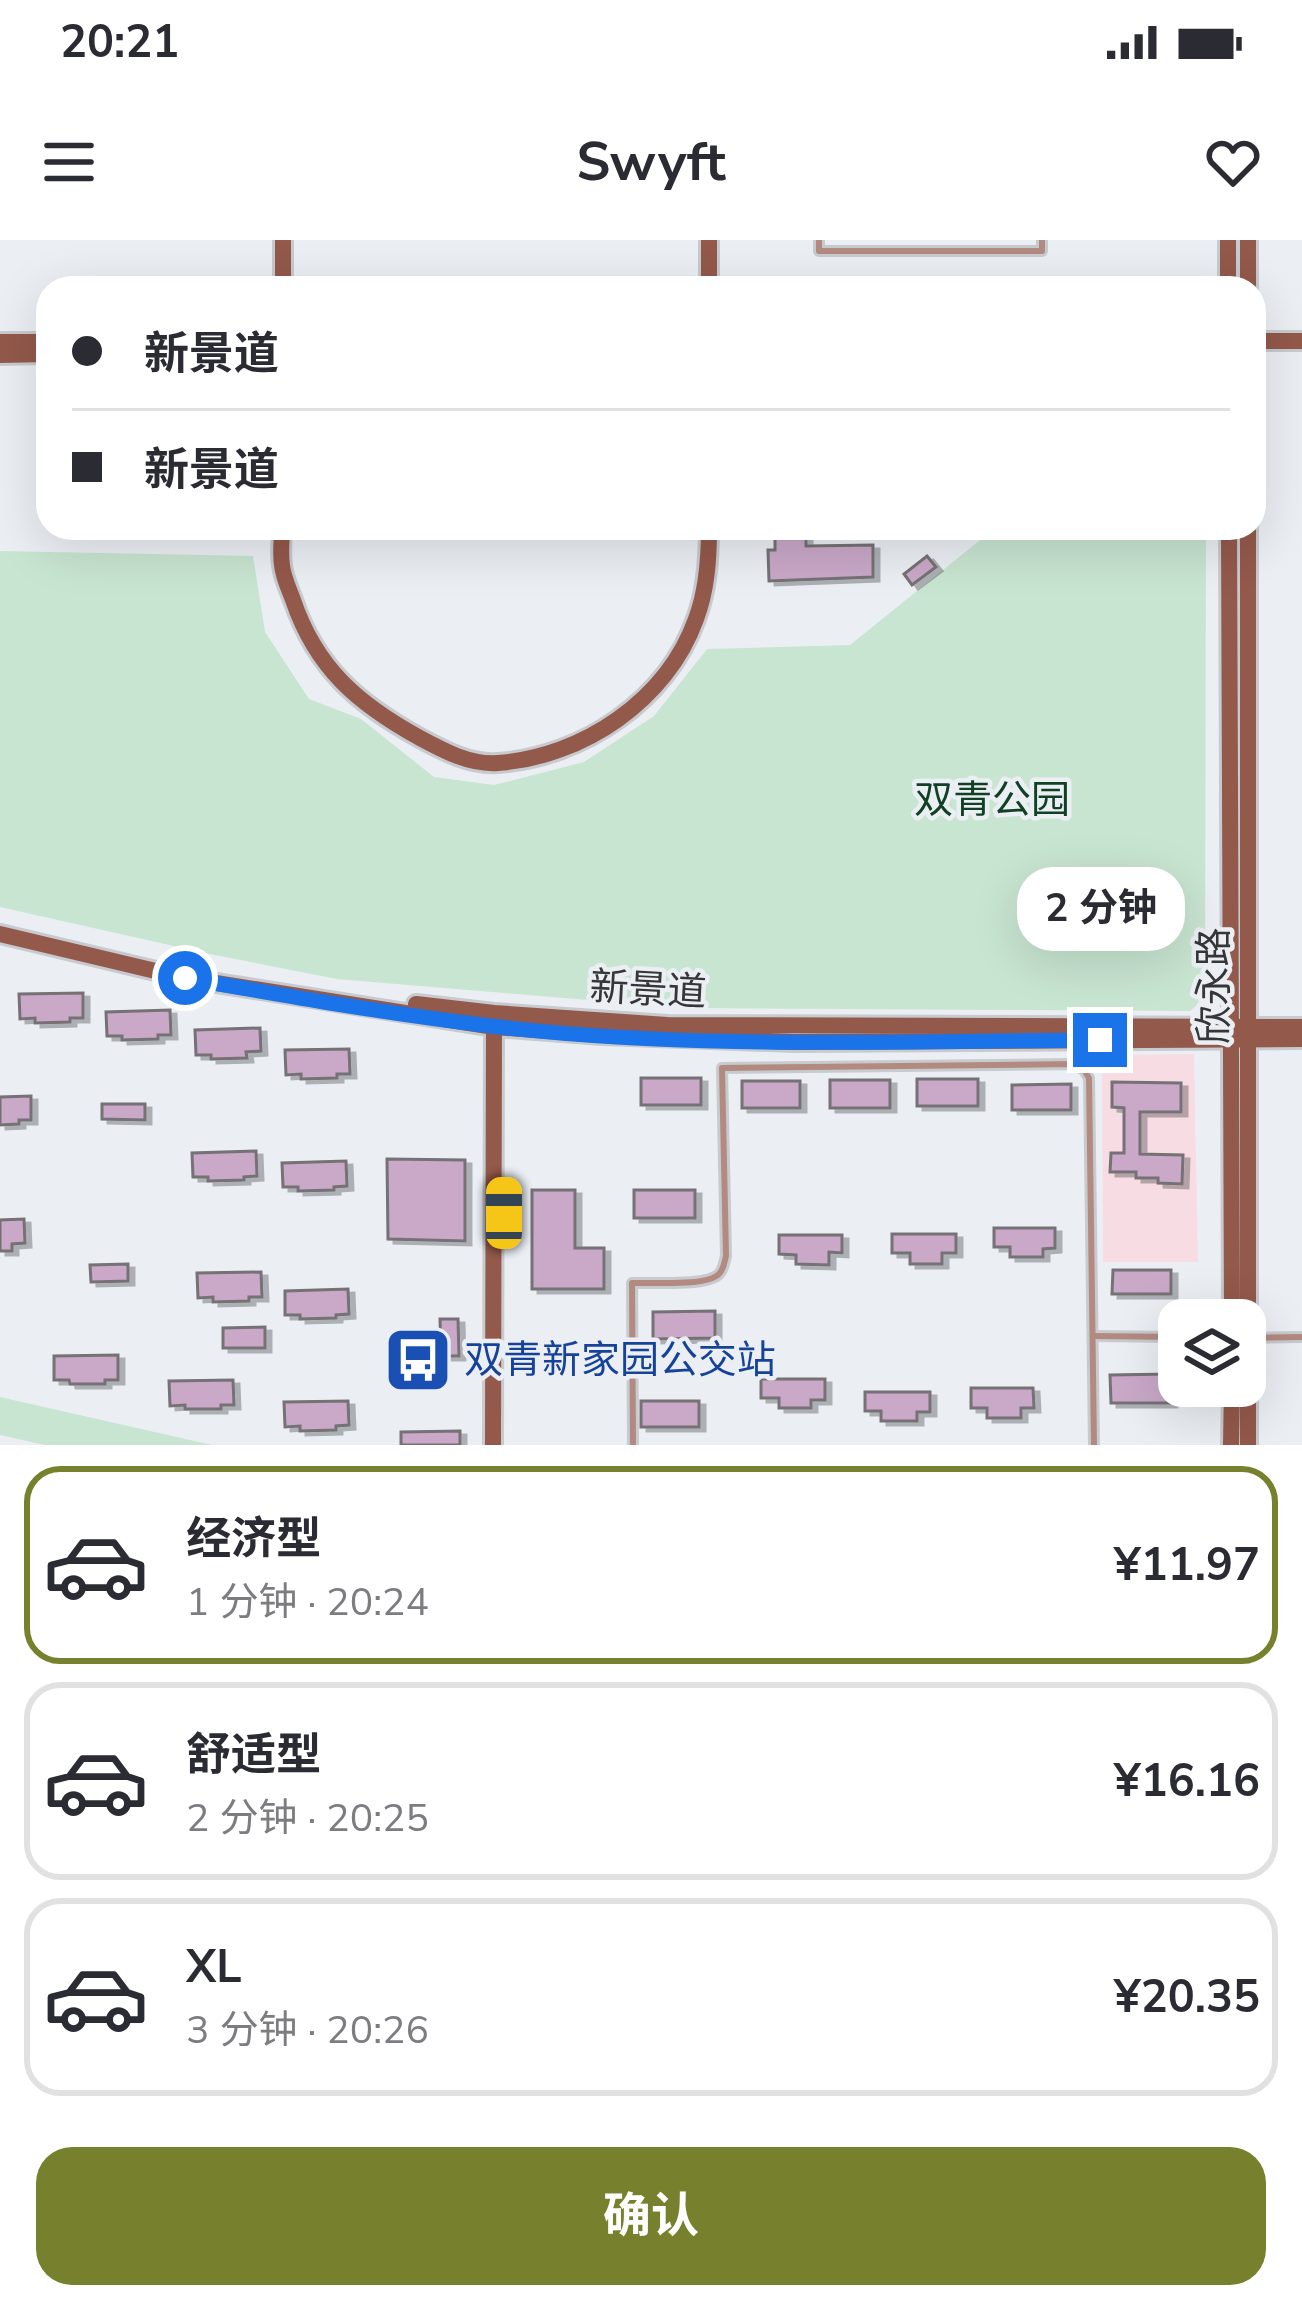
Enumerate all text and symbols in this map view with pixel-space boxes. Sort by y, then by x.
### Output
text: 20:21 [60,12,179,73]
text: Swyft [576,125,726,199]
icon: menu [36,129,102,195]
icon: heart [1200,129,1266,195]
text: 新景道 [144,324,279,385]
text: 新景道 [144,440,279,501]
park label: 双青公园 [914,774,1070,827]
callout: 2 分钟 [1016,866,1184,950]
text: 2 分钟 [1045,882,1157,935]
street label: 欣永路 [1188,927,1241,1045]
route start [158,951,212,1005]
street label: 新景道 [588,960,708,1020]
route end [1073,1013,1127,1067]
car [486,1177,522,1249]
map controls [1158,1299,1266,1407]
button: layers [1158,1299,1266,1407]
bus stop icon: 双青新家园公交站 [383,1325,453,1395]
place label: 双青新家园公交站 [464,1334,776,1387]
text: 经济型 [186,1509,321,1570]
icon: car [42,1511,150,1619]
text: ¥11.97 [1114,1535,1260,1596]
text: 1 分钟 · 20:24 [186,1576,429,1629]
text: 舒适型 [186,1725,321,1786]
icon: car [42,1727,150,1835]
text: ¥16.16 [1114,1751,1260,1812]
text: 2 分钟 · 20:25 [186,1792,429,1845]
text: XL [186,1937,242,1998]
icon: car [42,1943,150,2051]
text: ¥20.35 [1114,1967,1260,2028]
text: 3 分钟 · 20:26 [186,2004,429,2057]
button: 确认 [36,2147,1266,2285]

